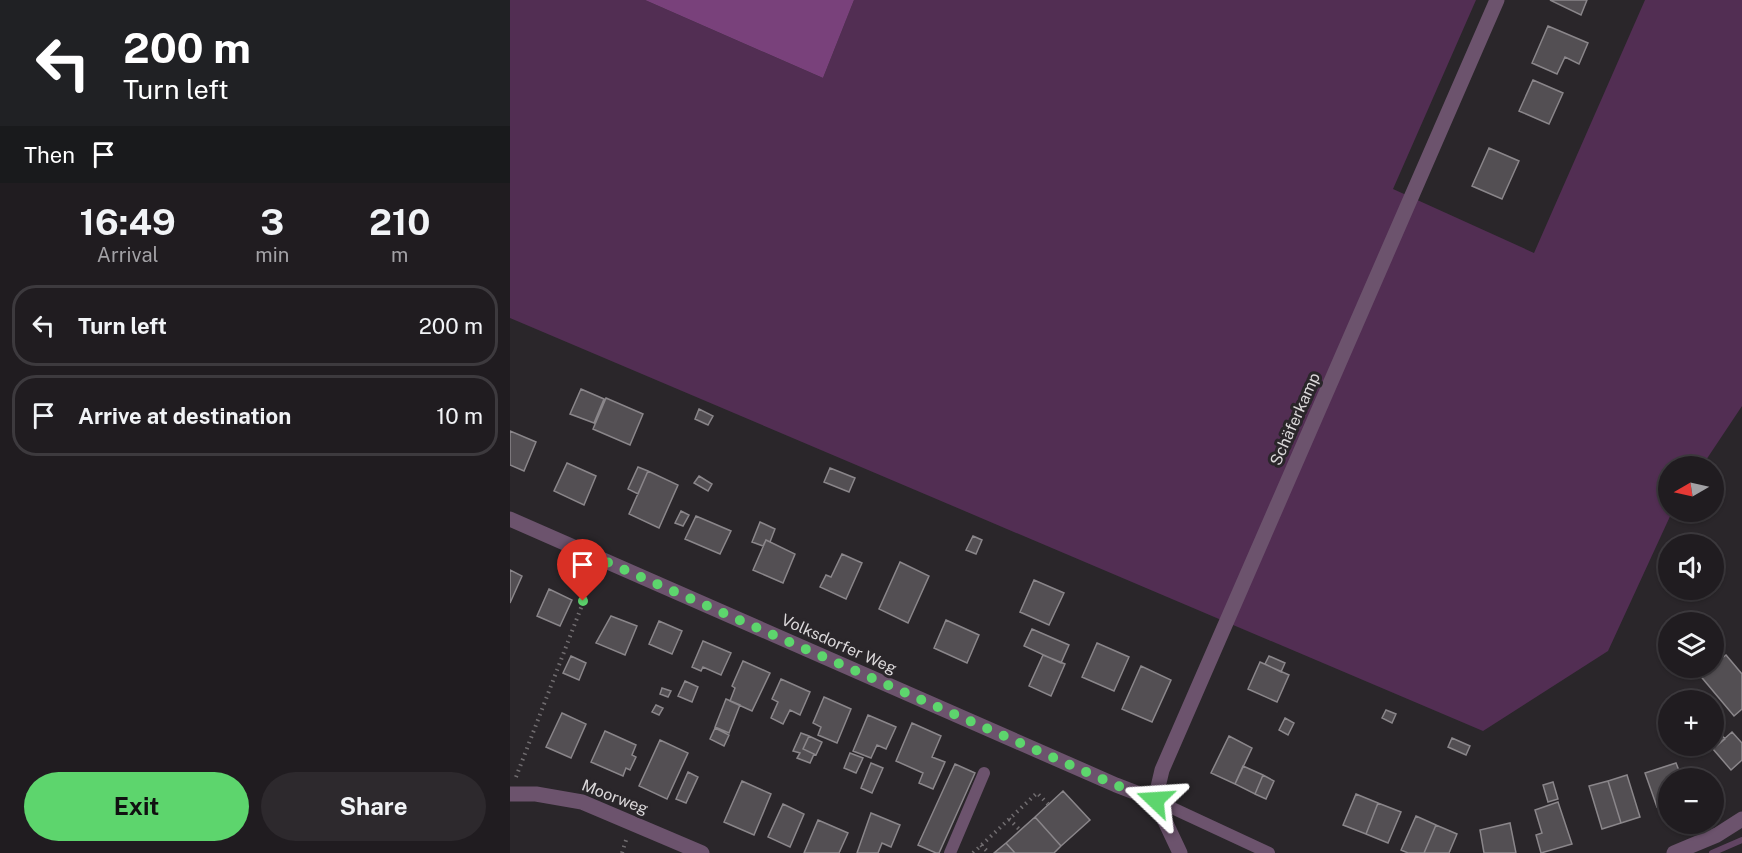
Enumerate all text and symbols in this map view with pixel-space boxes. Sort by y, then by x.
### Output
text: 200 m [123,23,251,72]
icon: left [24,24,102,102]
text: Turn left [123,73,229,105]
icon: arrive [87,138,120,171]
text: Then [24,142,75,168]
text: 16:49 [80,201,176,243]
text: 3 [260,201,284,243]
text: 210 [369,201,430,243]
text: Arrival [97,243,159,267]
text: min [255,243,289,267]
text: m [391,243,408,267]
icon: left [27,309,60,342]
text: Turn left [78,313,167,339]
text: 200 m [419,313,483,339]
street label: Schäferkamp [1266,370,1324,468]
icon: arrive [27,399,60,432]
text: Arrive at destination [78,403,291,429]
text: 10 m [436,403,483,429]
north arrow [1658,456,1724,522]
map controls [1658,456,1724,834]
button: sound [1658,534,1724,600]
pin [557,539,608,601]
icon: arrive [566,548,599,581]
street label: Volksdorfer Weg [778,610,900,678]
button: layers [1658,612,1724,678]
button: + [1658,690,1724,756]
position arrow [1123,768,1187,832]
button: − [1658,768,1724,834]
button: Exit [24,772,249,841]
button: Share [261,772,486,841]
street label: Moorweg [579,776,651,818]

